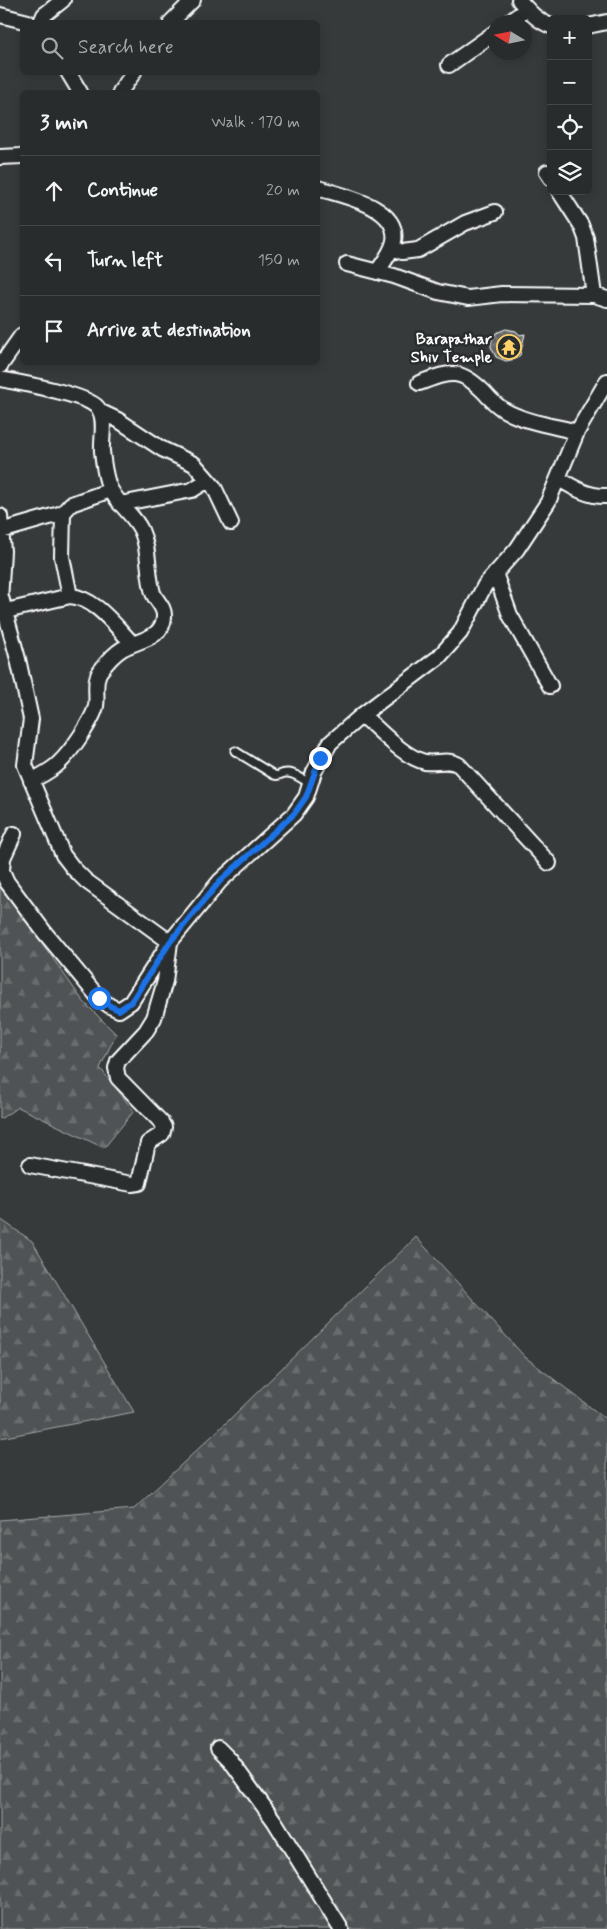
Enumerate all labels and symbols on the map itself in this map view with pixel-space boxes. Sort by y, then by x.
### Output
north arrow [487,15,532,60]
place label: Barapathar Shiv Temple [411,329,492,368]
temple icon: Barapathar Shiv Temple [496,334,522,360]
route end [309,747,332,770]
route start [88,987,111,1010]

